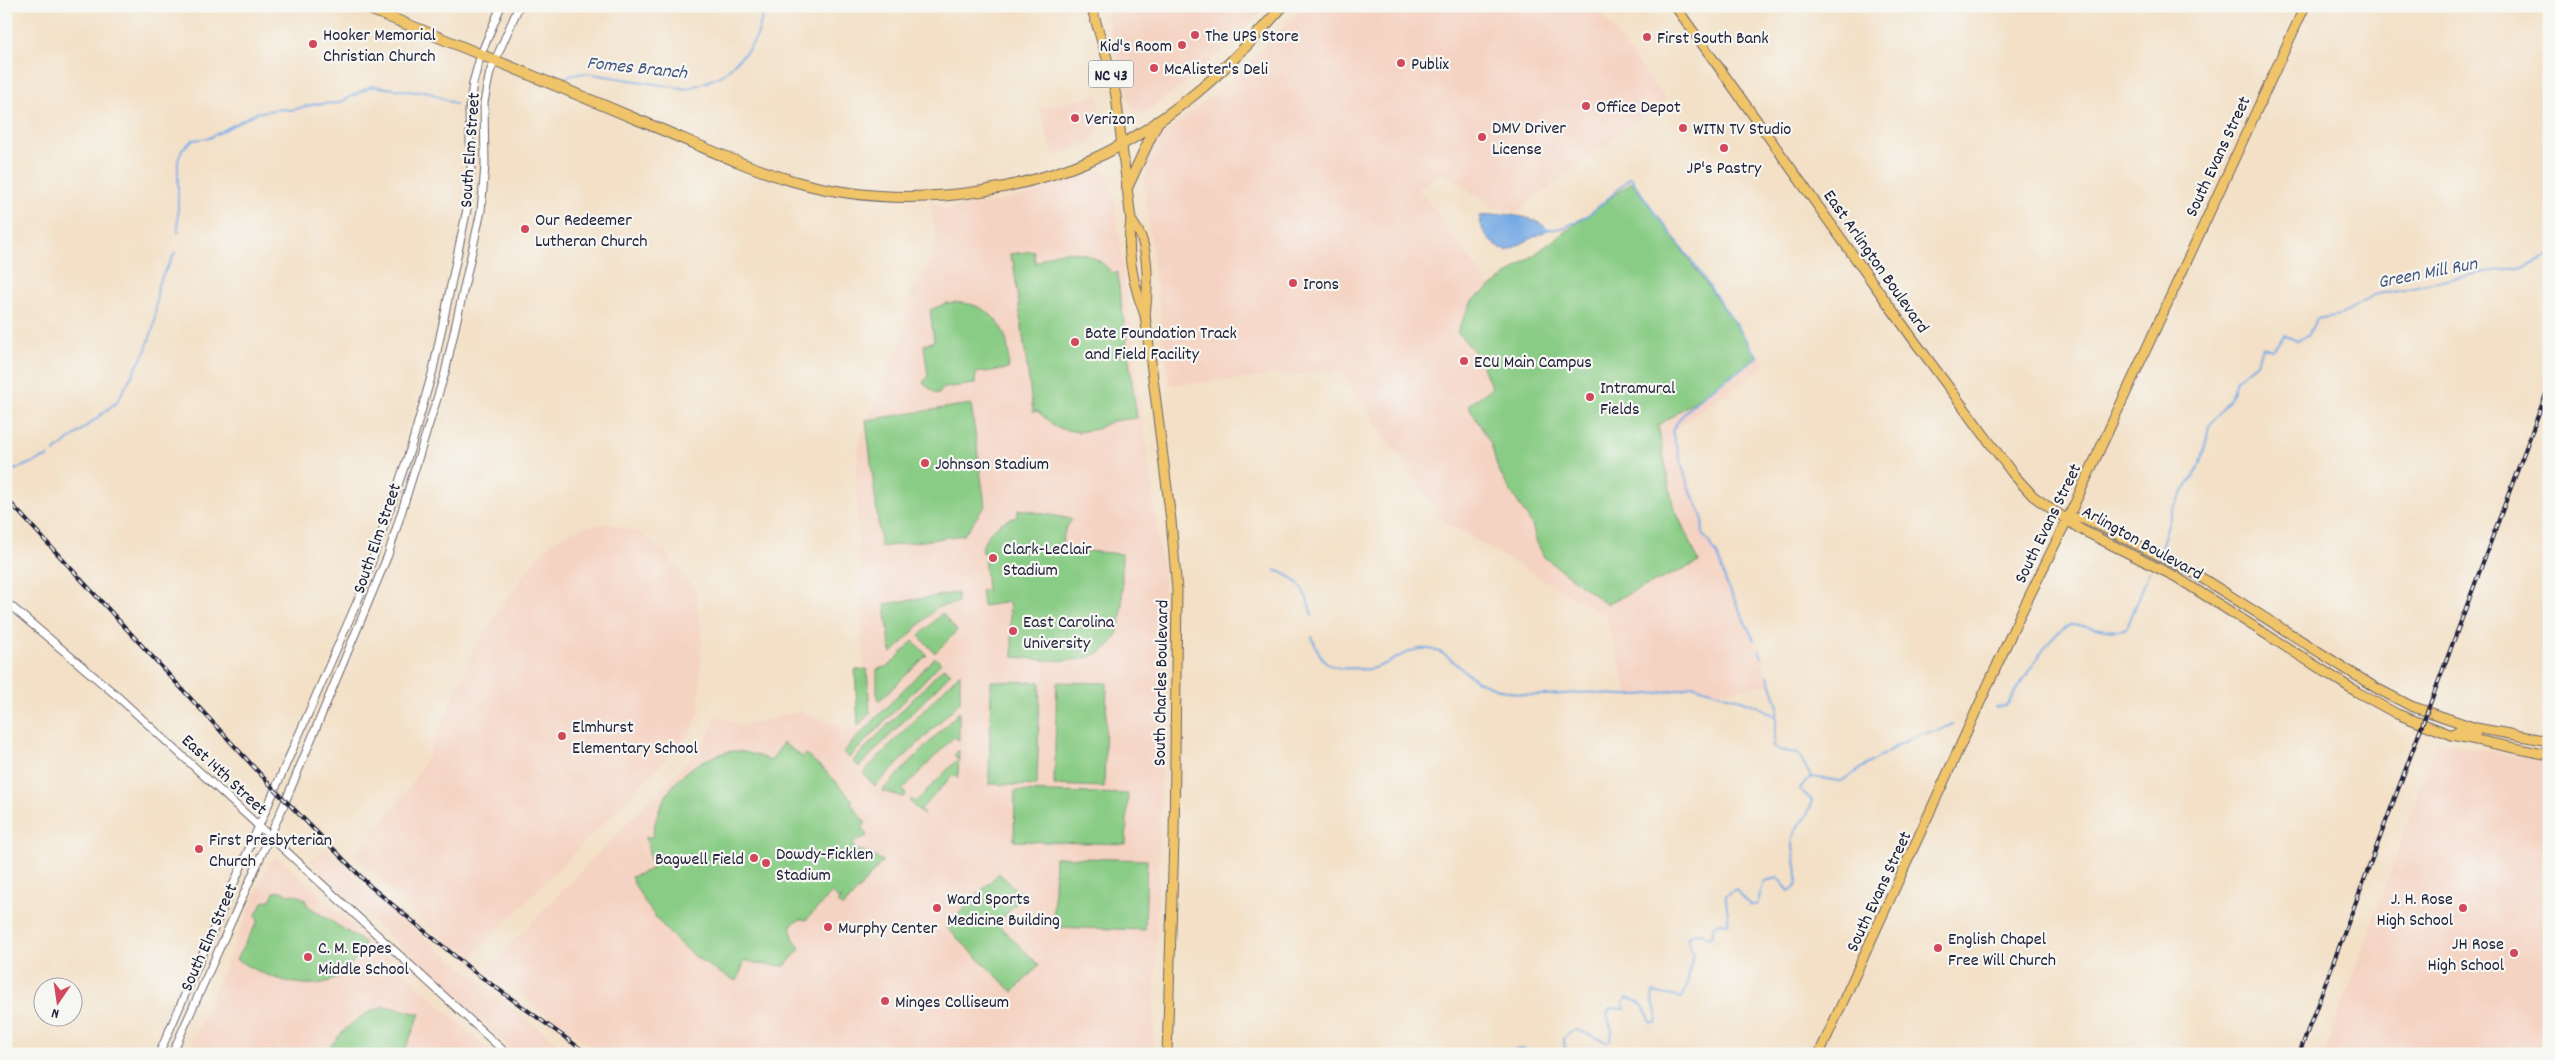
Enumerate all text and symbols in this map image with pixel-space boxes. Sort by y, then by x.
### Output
place label: Hooker Memorial Christian Church [323,24,437,70]
place label: The UPS Store [1205,25,1299,50]
place label: First South Bank [1657,27,1769,52]
marker: The UPS Store [1189,29,1201,41]
marker: First South Bank [1641,31,1653,43]
place label: Kid's Room [1100,35,1172,60]
marker: Hooker Memorial Christian Church [307,38,319,50]
marker: Kid's Room [1176,39,1188,51]
water label: Fomes Branch [585,51,689,88]
place label: Publix [1411,53,1449,78]
marker: Publix [1395,57,1407,69]
place label: McAlister's Deli [1164,58,1268,83]
road number: NC 43 [1088,61,1134,88]
marker: McAlister's Deli [1148,62,1160,74]
street label: South Elm Street [455,91,488,209]
street label: South Evans Street [2180,92,2258,222]
place label: Office Depot [1596,96,1681,121]
marker: Office Depot [1580,100,1592,112]
place label: Verizon [1085,108,1135,133]
marker: Verizon [1069,112,1081,124]
place label: DMV Driver License [1492,117,1566,163]
place label: WITN TV Studio [1693,118,1791,143]
marker: WITN TV Studio [1677,122,1689,134]
marker: DMV Driver License [1476,131,1488,143]
marker: JP's Pastry [1718,142,1730,154]
place label: JP's Pastry [1687,157,1762,182]
street label: East Arlington Boulevard [1816,186,1934,339]
place label: Our Redeemer Lutheran Church [535,209,648,255]
marker: Our Redeemer Lutheran Church [519,223,531,235]
water label: Green Mill Run [2376,251,2481,297]
place label: Irons [1303,273,1339,298]
marker: Irons [1287,277,1299,289]
place label: Bate Foundation Track and Field Facility [1085,322,1237,368]
marker: Bate Foundation Track and Field Facility [1069,336,1081,348]
place label: ECU Main Campus [1474,351,1592,376]
marker: ECU Main Campus [1458,355,1470,367]
place label: Intramural Fields [1600,377,1676,423]
marker: Intramural Fields [1584,391,1596,403]
place label: Johnson Stadium [935,453,1049,478]
marker: Johnson Stadium [919,457,931,469]
street label: South Evans Street [2009,460,2089,588]
street label: South Elm Street [348,480,409,597]
street label: Arlington Boulevard [2077,501,2207,588]
place label: Clark-LeClair Stadium [1003,538,1092,584]
marker: Clark-LeClair Stadium [987,552,999,564]
street label: South Charles Boulevard [1149,600,1176,766]
place label: East Carolina University [1023,611,1115,657]
marker: East Carolina University [1007,625,1019,637]
place label: Elmhurst Elementary School [572,716,699,762]
street label: East 14th Street [175,729,272,822]
marker: Elmhurst Elementary School [556,730,568,742]
street label: South Evans Street [1841,827,1919,957]
place label: First Presbyterian Church [209,829,332,875]
marker: First Presbyterian Church [193,843,205,855]
place label: Dowdy-Ficklen Stadium [776,843,873,889]
place label: Bagwell Field [655,848,744,873]
marker: Bagwell Field [748,852,760,864]
marker: Dowdy-Ficklen Stadium [760,857,772,869]
street label: South Elm Street [175,880,245,996]
place label: Ward Sports Medicine Building [947,888,1060,934]
place label: J. H. Rose High School [2377,888,2454,934]
marker: Ward Sports Medicine Building [931,902,943,914]
marker: J. H. Rose High School [2457,902,2469,914]
place label: Murphy Center [838,917,938,942]
marker: Murphy Center [822,921,834,933]
place label: English Chapel Free Will Church [1948,928,2056,974]
place label: JH Rose High School [2428,933,2505,979]
place label: C. M. Eppes Middle School [318,937,409,983]
marker: English Chapel Free Will Church [1932,942,1944,954]
marker: JH Rose High School [2508,947,2520,959]
marker: C. M. Eppes Middle School [302,951,314,963]
north arrow [32,978,82,1028]
place label: Minges Colliseum [895,991,1009,1016]
marker: Minges Colliseum [879,995,891,1007]
text: N [50,1002,61,1023]

